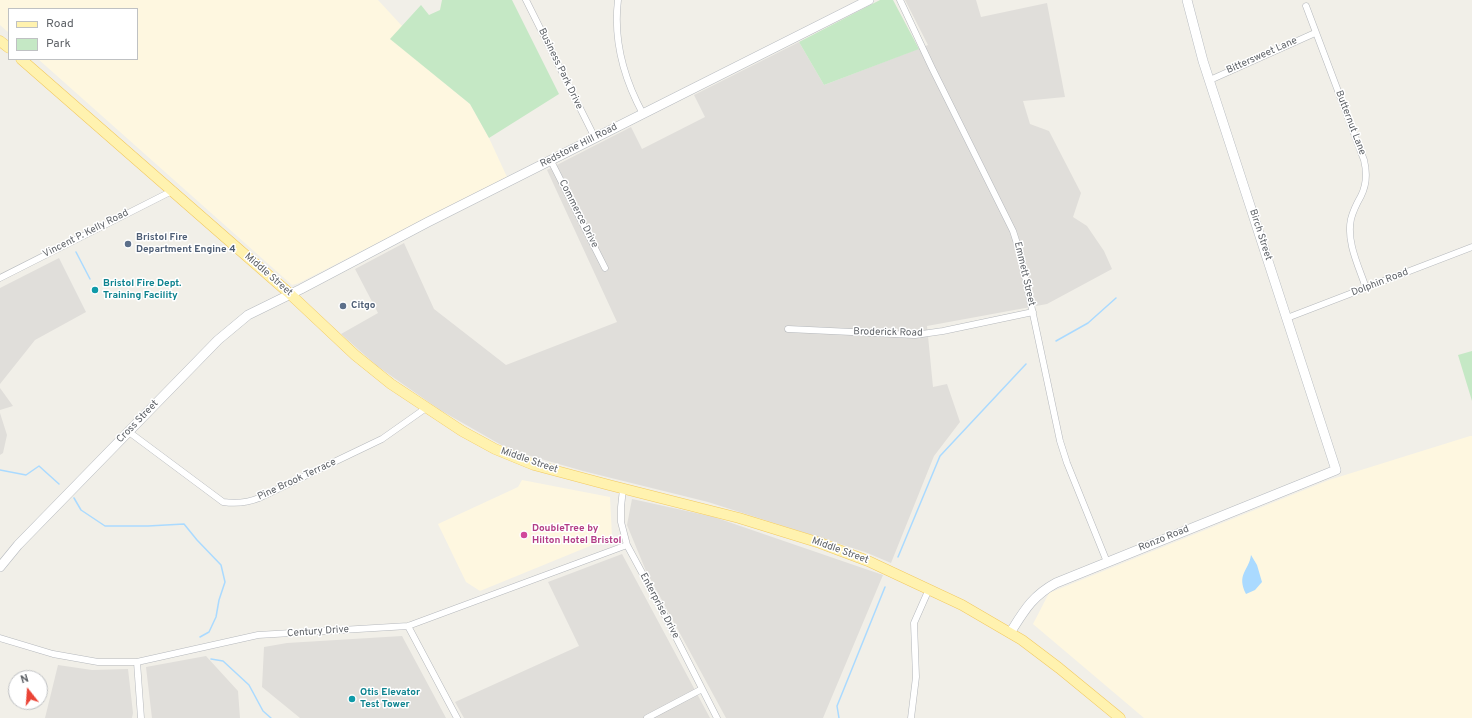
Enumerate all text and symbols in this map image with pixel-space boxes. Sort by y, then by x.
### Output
legend [8,8,138,60]
text: Road [46,16,74,32]
street label: Business Park Drive [535,26,585,112]
street label: Bittersweet Lane [1225,35,1299,77]
text: Park [46,36,71,52]
street label: Butternut Lane [1332,89,1368,157]
street label: Redstone Hill Road [538,121,620,171]
street label: Commerce Drive [556,178,600,250]
street label: Vincent P. Kelly Road [41,207,131,261]
street label: Birch Street [1246,208,1274,262]
place label: Bristol Fire Department Engine 4 [136,232,236,256]
marker: Bristol Fire Department Engine 4 [123,239,133,249]
street label: Emmett Street [1011,241,1037,307]
street label: Middle Street [242,251,294,299]
street label: Dolphin Road [1350,267,1410,299]
place label: Bristol Fire Dept. Training Facility [103,278,182,302]
marker: Bristol Fire Dept. Training Facility [90,285,100,295]
place label: Citgo [351,300,375,312]
marker: Citgo [338,301,348,311]
street label: Broderick Road [853,326,923,340]
street label: Cross Street [115,398,161,446]
street label: Middle Street [499,446,559,476]
street label: Pine Brook Terrace [256,457,338,503]
place label: DoubleTree by Hilton Hotel Bristol [532,523,622,546]
street label: Ronzo Road [1137,523,1191,555]
marker: DoubleTree by Hilton Hotel Bristol [519,530,529,540]
street label: Middle Street [810,535,870,567]
street label: Enterprise Drive [637,571,681,641]
street label: Century Drive [287,624,349,640]
north arrow [8,670,48,710]
text: N [19,672,31,687]
place label: Otis Elevator Test Tower [360,687,420,710]
marker: Otis Elevator Test Tower [347,694,357,704]

